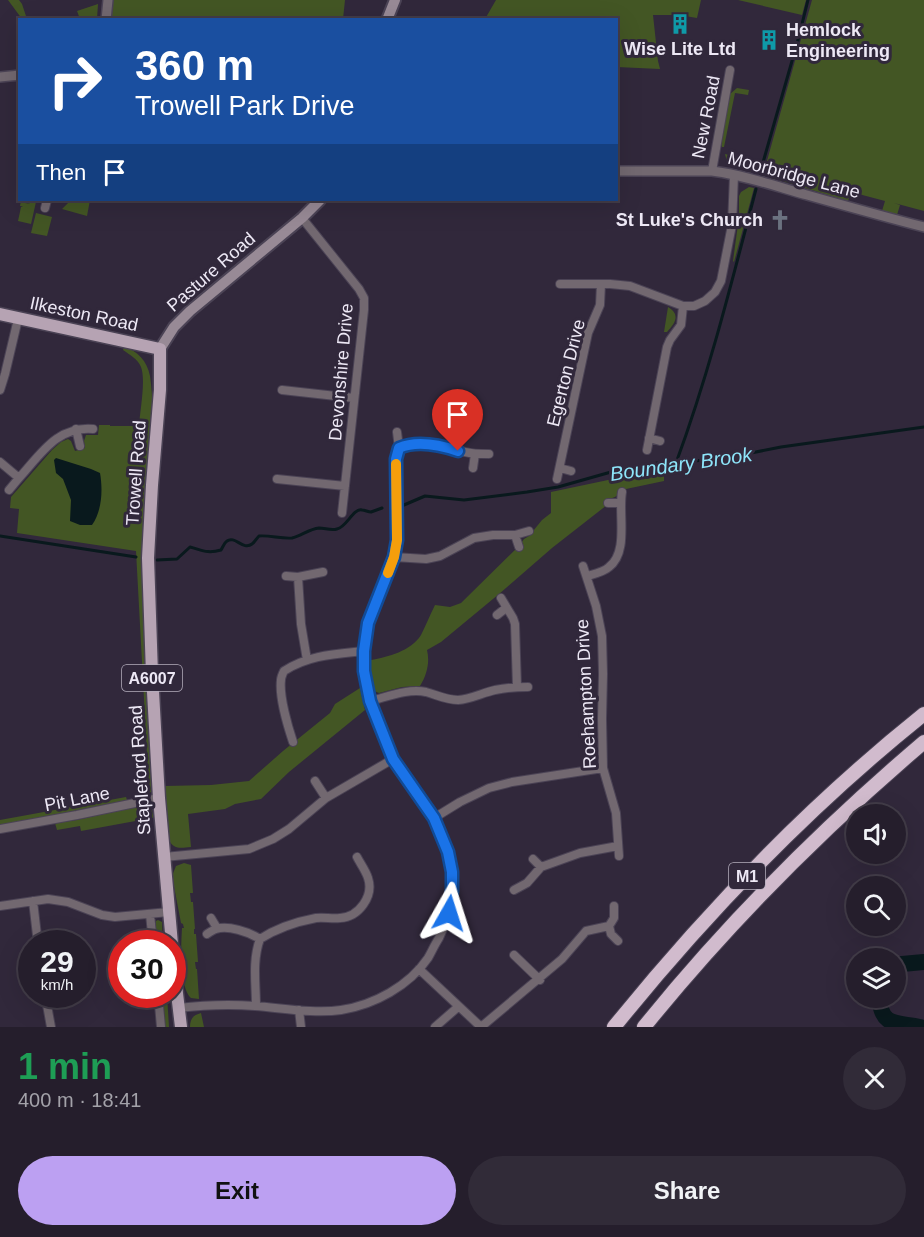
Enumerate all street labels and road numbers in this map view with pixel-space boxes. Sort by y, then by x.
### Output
street label: New Road [688,74,724,160]
street label: Moorbridge Lane [726,148,862,202]
street label: Pasture Road [163,228,259,316]
street label: Ilkeston Road [28,293,140,335]
street label: Devonshire Drive [325,302,357,442]
street label: Egerton Drive [543,317,589,429]
street label: Trowell Road [122,420,150,526]
street label: Roehampton Drive [572,619,600,769]
road number: A6007 [122,665,182,691]
street label: Stapleford Road [125,704,155,836]
street label: Pit Lane [43,783,111,815]
road number: M1 [729,863,765,889]

